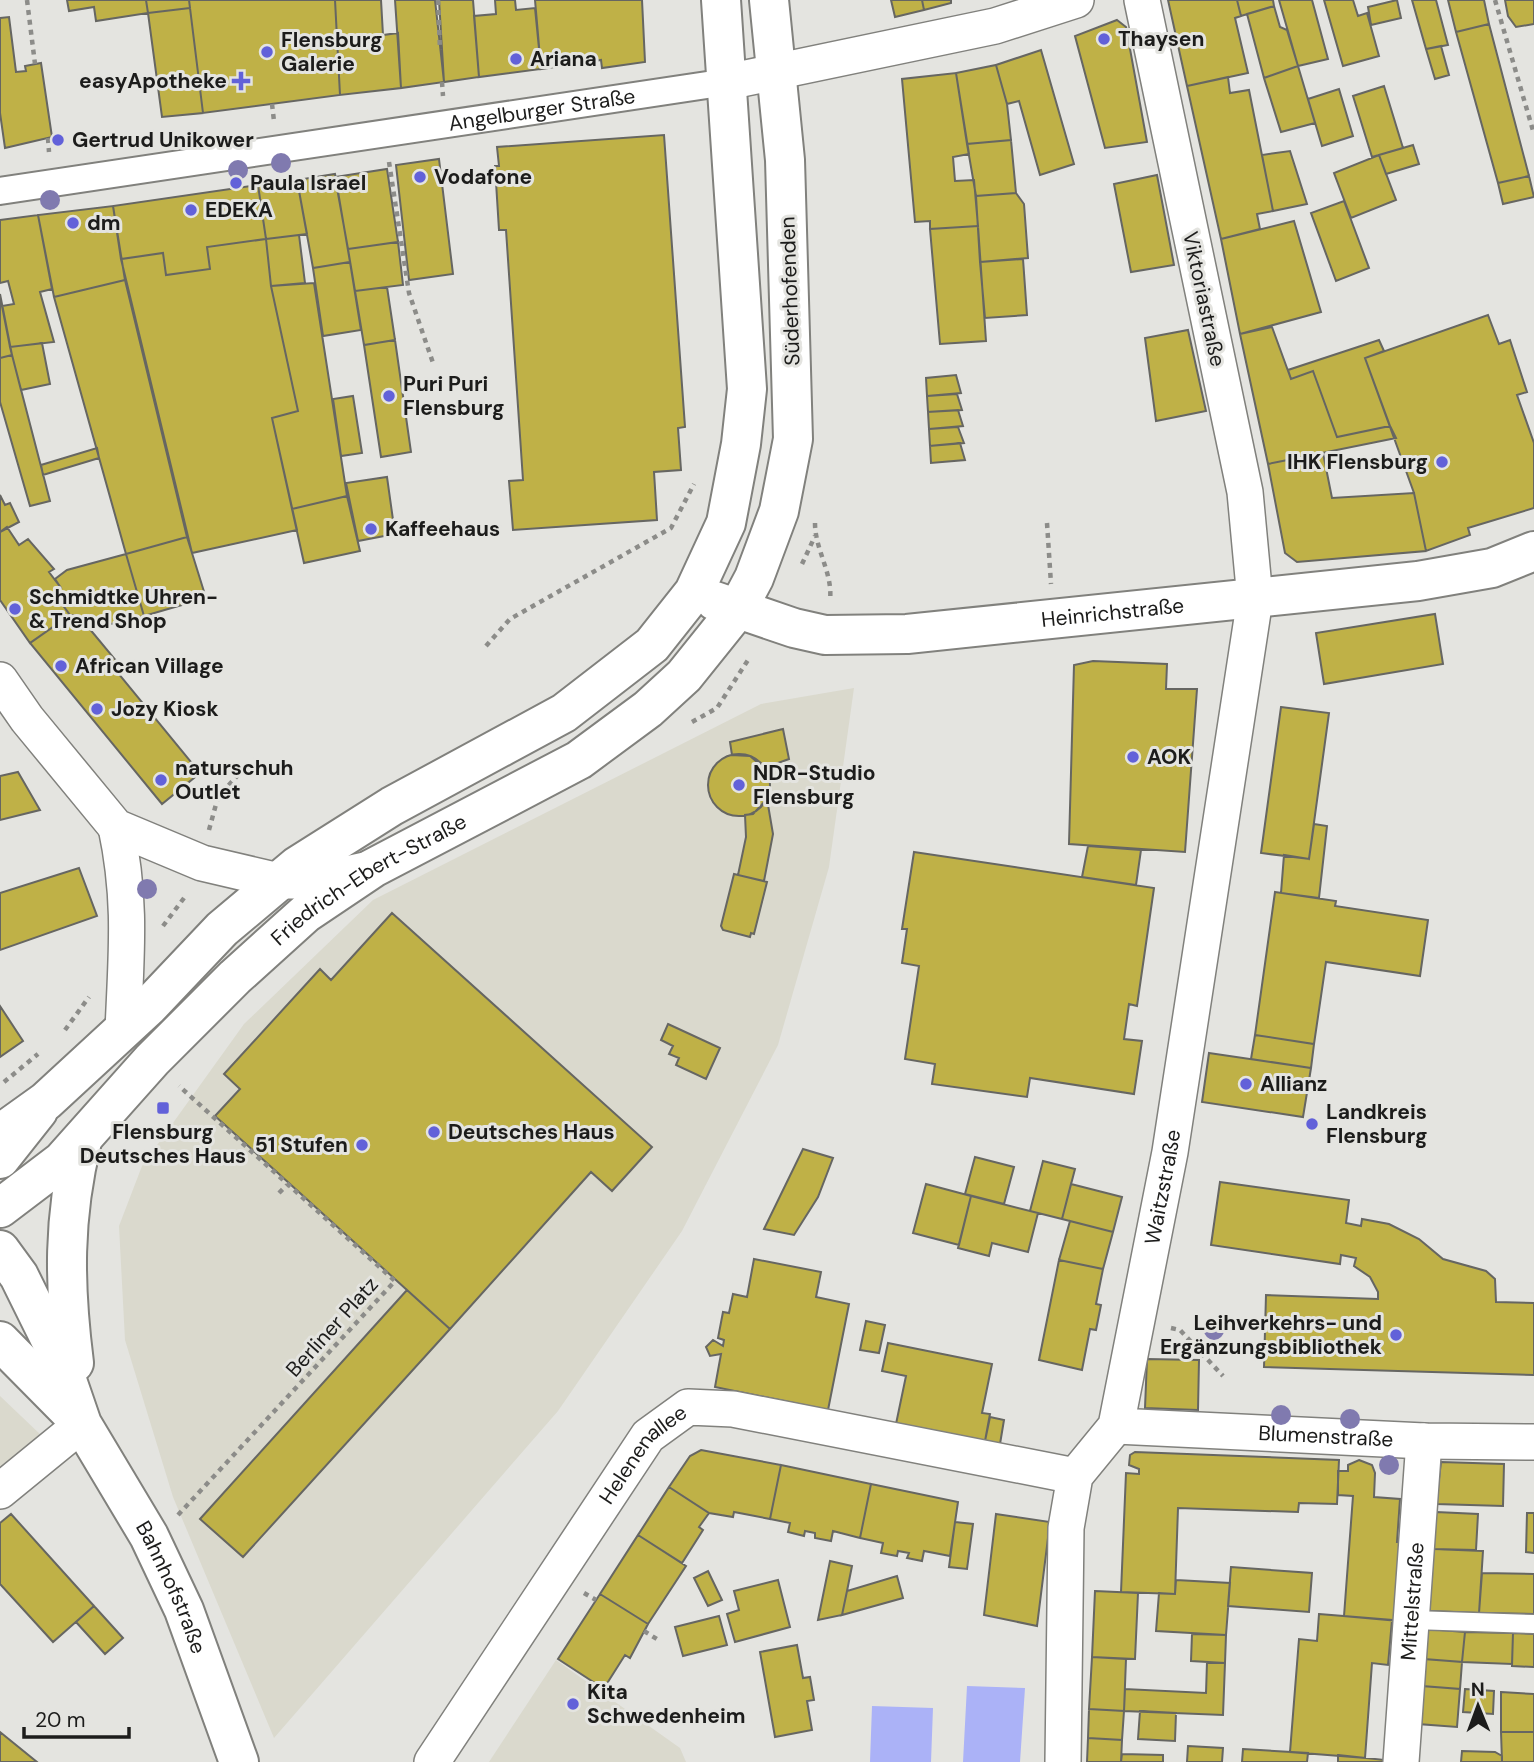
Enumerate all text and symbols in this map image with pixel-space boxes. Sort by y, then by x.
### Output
place label: Thaysen [1118,25,1204,53]
place label: Flensburg Galerie [281,26,383,78]
marker: Thaysen [1096,31,1112,47]
marker: Flensburg Galerie [259,44,275,60]
place label: Ariana [530,45,597,73]
marker: Ariana [508,51,524,67]
place label: easyApotheke [79,67,227,95]
marker: easyApotheke [233,73,249,89]
street label: Angelburger Straße [447,82,637,138]
place label: Gertrud Unikower [72,126,254,154]
marker: Gertrud Unikower [50,132,66,148]
place label: Vodafone [434,163,532,191]
place label: Paula Israel [250,169,366,197]
marker: Vodafone [412,169,428,185]
marker: Paula Israel [228,175,244,191]
place label: EDEKA [205,196,273,224]
marker: EDEKA [183,202,199,218]
place label: dm [87,209,121,237]
marker: dm [65,215,81,231]
street label: Süderhofenden [773,216,807,366]
street label: Viktoriastraße [1176,229,1232,369]
place label: Puri Puri Flensburg [403,370,505,422]
marker: Puri Puri Flensburg [381,388,397,404]
place label: IHK Flensburg [1287,448,1428,476]
marker: IHK Flensburg [1434,454,1450,470]
place label: Kaffeehaus [385,515,500,543]
marker: Kaffeehaus [363,521,379,537]
place label: Schmidtke Uhren- & Trend Shop [29,583,218,635]
street label: Heinrichstraße [1040,591,1185,634]
marker: Schmidtke Uhren- & Trend Shop [7,601,23,617]
place label: African Village [75,652,224,680]
marker: African Village [53,658,69,674]
place label: Jozy Kiosk [111,695,219,723]
marker: Jozy Kiosk [89,701,105,717]
place label: AOK [1147,743,1192,771]
marker: AOK [1125,749,1141,765]
place label: naturschuh Outlet [175,754,294,806]
place label: NDR-Studio Flensburg [753,759,876,811]
marker: naturschuh Outlet [153,772,169,788]
marker: NDR-Studio Flensburg [731,777,747,793]
street label: Friedrich-Ebert-Straße [265,807,471,952]
place label: Allianz [1260,1070,1327,1098]
marker: Allianz [1238,1076,1254,1092]
place label: Landkreis Flensburg [1326,1098,1428,1150]
marker: Flensburg Deutsches Haus [155,1100,171,1116]
marker: Landkreis Flensburg [1304,1116,1320,1132]
place label: Flensburg Deutsches Haus [80,1118,246,1170]
place label: Deutsches Haus [448,1118,615,1146]
marker: Deutsches Haus [426,1124,442,1140]
street label: Waitzstraße [1138,1127,1187,1247]
place label: 51 Stufen [255,1131,348,1159]
marker: 51 Stufen [354,1137,370,1153]
street label: Berliner Platz [280,1271,384,1383]
place label: Leihverkehrs- und Ergänzungsbibliothek [1160,1309,1382,1361]
marker: Leihverkehrs- und Ergänzungsbibliothek [1388,1327,1404,1343]
street label: Helenenallee [593,1398,692,1509]
street label: Blumenstraße [1258,1419,1394,1453]
street label: Bahnhofstraße [129,1516,213,1658]
street label: Mittelstraße [1394,1541,1431,1662]
north arrow [1443,1671,1513,1741]
text: N [1471,1677,1485,1702]
place label: Kita Schwedenheim [587,1678,745,1730]
scale bar [24,1696,130,1740]
marker: Kita Schwedenheim [565,1696,581,1712]
text: 20 m [35,1706,86,1734]

